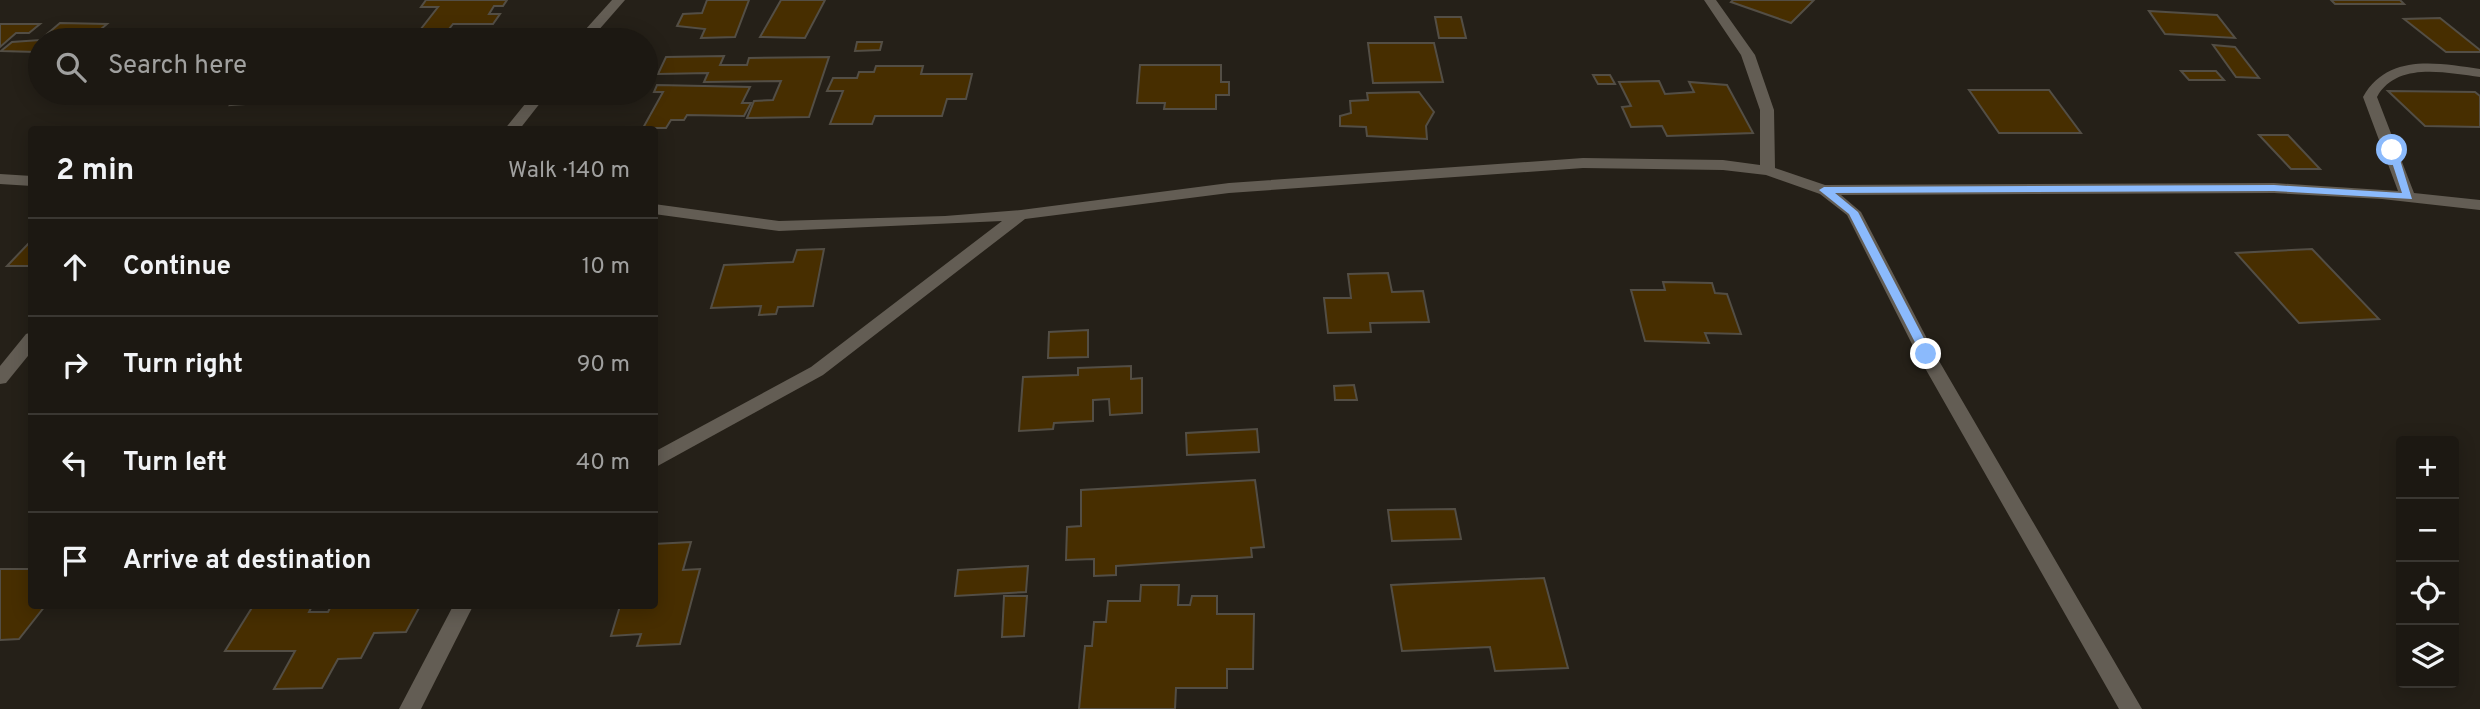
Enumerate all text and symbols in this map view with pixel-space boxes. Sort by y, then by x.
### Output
search box [28,28,658,105]
icon: search [52,48,90,86]
text: Search here [108,50,247,83]
route start [2376,134,2407,165]
text: 2 min [56,153,134,190]
text: Walk · 140 m [508,157,630,186]
icon: ahead [56,248,94,286]
text: Continue [123,251,231,284]
text: 10 m [582,253,630,282]
route end [1910,338,1941,369]
icon: right [56,346,94,384]
text: Turn right [123,349,243,382]
text: 90 m [577,351,630,380]
map controls [2396,436,2459,688]
button: + [2396,436,2459,499]
icon: left [56,444,94,482]
text: Turn left [123,447,227,480]
text: 40 m [576,449,630,478]
button: − [2396,499,2459,562]
icon: arrive [56,542,94,580]
text: Arrive at destination [123,545,371,578]
button: locate [2396,562,2459,625]
button: layers [2396,625,2459,688]

